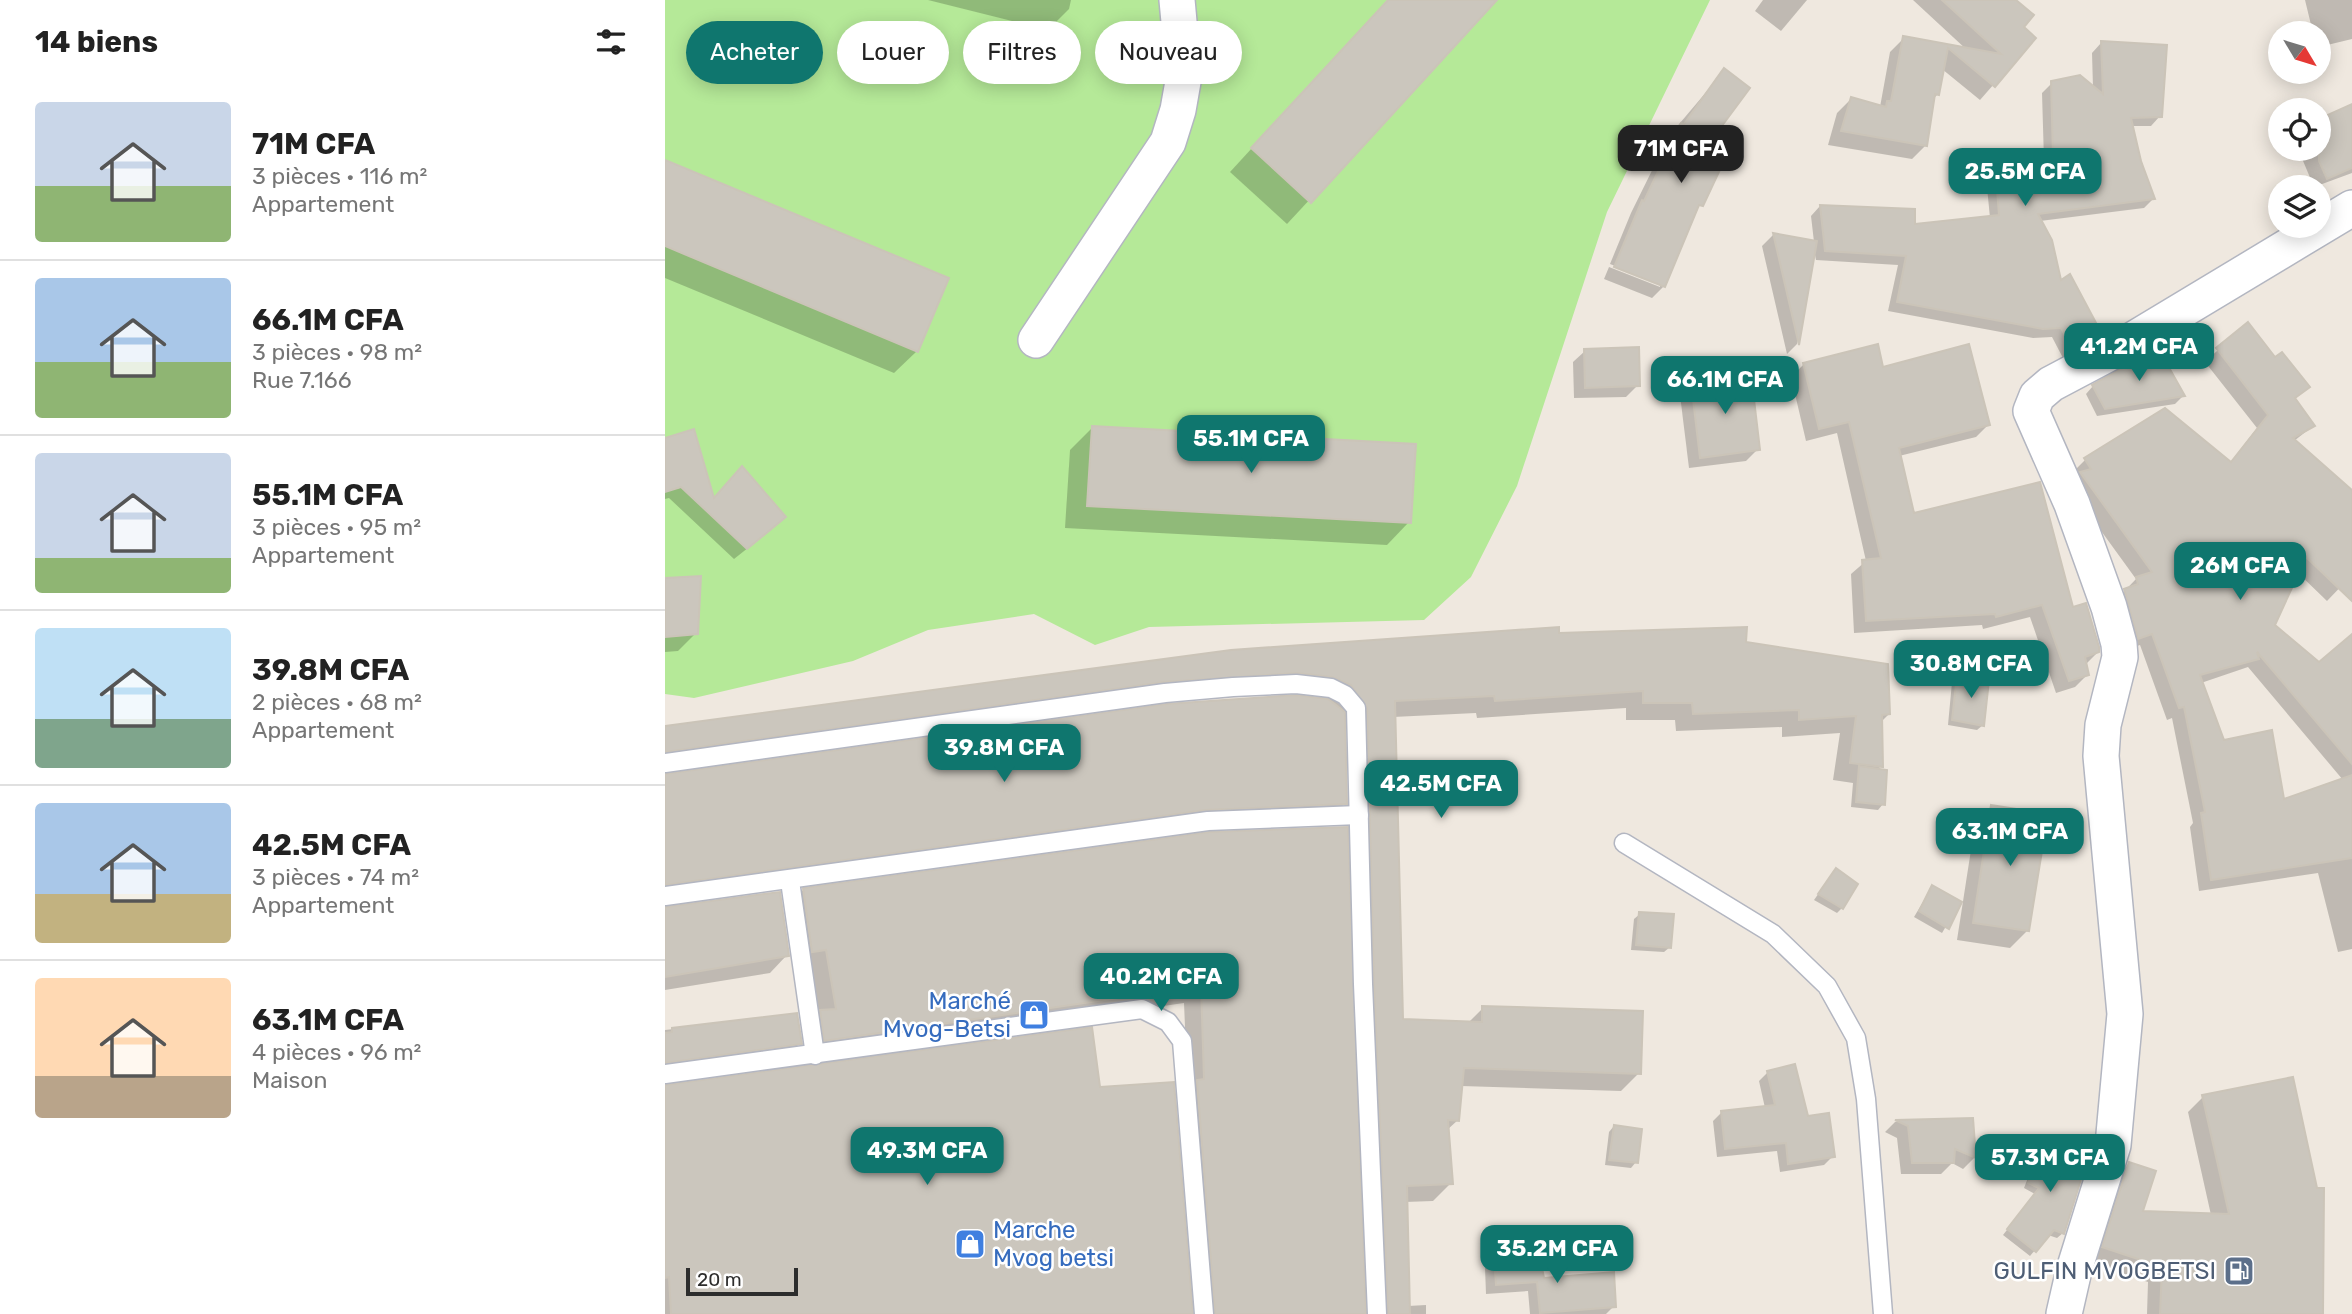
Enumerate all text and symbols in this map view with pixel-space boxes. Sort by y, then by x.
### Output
chip: Acheter [686,21,823,84]
chip: Louer [837,21,949,84]
chip: Filtres [963,21,1081,84]
chip: Nouveau [1095,21,1242,84]
north arrow [2268,21,2331,84]
map controls [2268,21,2331,238]
icon: filters [592,23,630,61]
text: 14 biens [35,24,158,60]
button: locate [2268,98,2331,161]
pin: 71M CFA [1616,125,1746,185]
text: 71M CFA [252,126,375,162]
icon: home [91,130,175,214]
text: 71M CFA [1634,134,1728,162]
pin: 25.5M CFA [1945,148,2105,208]
text: 25.5M CFA [1965,157,2085,185]
text: 3 pièces · 116 m² [252,162,427,190]
button: layers [2268,175,2331,238]
text: Appartement [252,190,394,218]
text: 66.1M CFA [252,302,404,338]
icon: home [91,306,175,390]
pin: 41.2M CFA [2059,324,2219,383]
text: 41.2M CFA [2080,332,2198,360]
text: 3 pièces · 98 m² [252,338,422,366]
pin: 66.1M CFA [1645,356,1805,416]
text: 66.1M CFA [1667,365,1783,393]
text: Rue 7.166 [252,366,352,394]
pin: 55.1M CFA [1171,416,1331,475]
text: 55.1M CFA [1193,424,1309,452]
text: 55.1M CFA [252,477,403,513]
icon: home [91,481,175,565]
text: 3 pièces · 95 m² [252,513,421,541]
text: Appartement [252,541,394,569]
pin: 26M CFA [2175,542,2305,602]
text: 26M CFA [2190,551,2290,579]
pin: 30.8M CFA [1891,640,2051,700]
text: 30.8M CFA [1910,649,2032,677]
text: 39.8M CFA [252,652,409,688]
icon: home [91,656,175,740]
text: 2 pièces · 68 m² [252,688,422,716]
text: Appartement [252,716,394,744]
pin: 39.8M CFA [924,724,1084,784]
text: 39.8M CFA [944,733,1064,761]
pin: 42.5M CFA [1361,760,1521,820]
text: 42.5M CFA [1380,769,1502,797]
pin: 63.1M CFA [1930,808,2090,868]
text: 63.1M CFA [1952,817,2068,845]
text: 42.5M CFA [252,827,411,863]
icon: home [91,831,175,915]
text: 3 pièces · 74 m² [252,863,419,891]
text: Appartement [252,891,394,919]
pin: 40.2M CFA [1081,954,1241,1013]
text: 40.2M CFA [1100,962,1222,990]
place label: Marché Mvog-Betsi [883,987,1011,1043]
shop icon: Marché Mvog-Betsi [1017,998,1051,1032]
text: 63.1M CFA [252,1002,404,1038]
icon: home [91,1006,175,1090]
text: 4 pièces · 96 m² [252,1038,421,1066]
text: Maison [252,1066,327,1094]
pin: 49.3M CFA [847,1128,1007,1187]
pin: 57.3M CFA [1970,1134,2130,1194]
text: 49.3M CFA [867,1136,987,1164]
text: 57.3M CFA [1991,1143,2109,1171]
place label: Marche Mvog betsi [993,1216,1114,1272]
pin: 35.2M CFA [1477,1226,1637,1285]
shop icon: Marche Mvog betsi [953,1227,987,1261]
text: 35.2M CFA [1496,1234,1618,1262]
fuel station icon: GULFIN MVOGBETSI [2222,1254,2256,1288]
place label: GULFIN MVOGBETSI [1993,1257,2216,1285]
scale bar [686,1265,798,1297]
text: 20 m [697,1268,742,1291]

